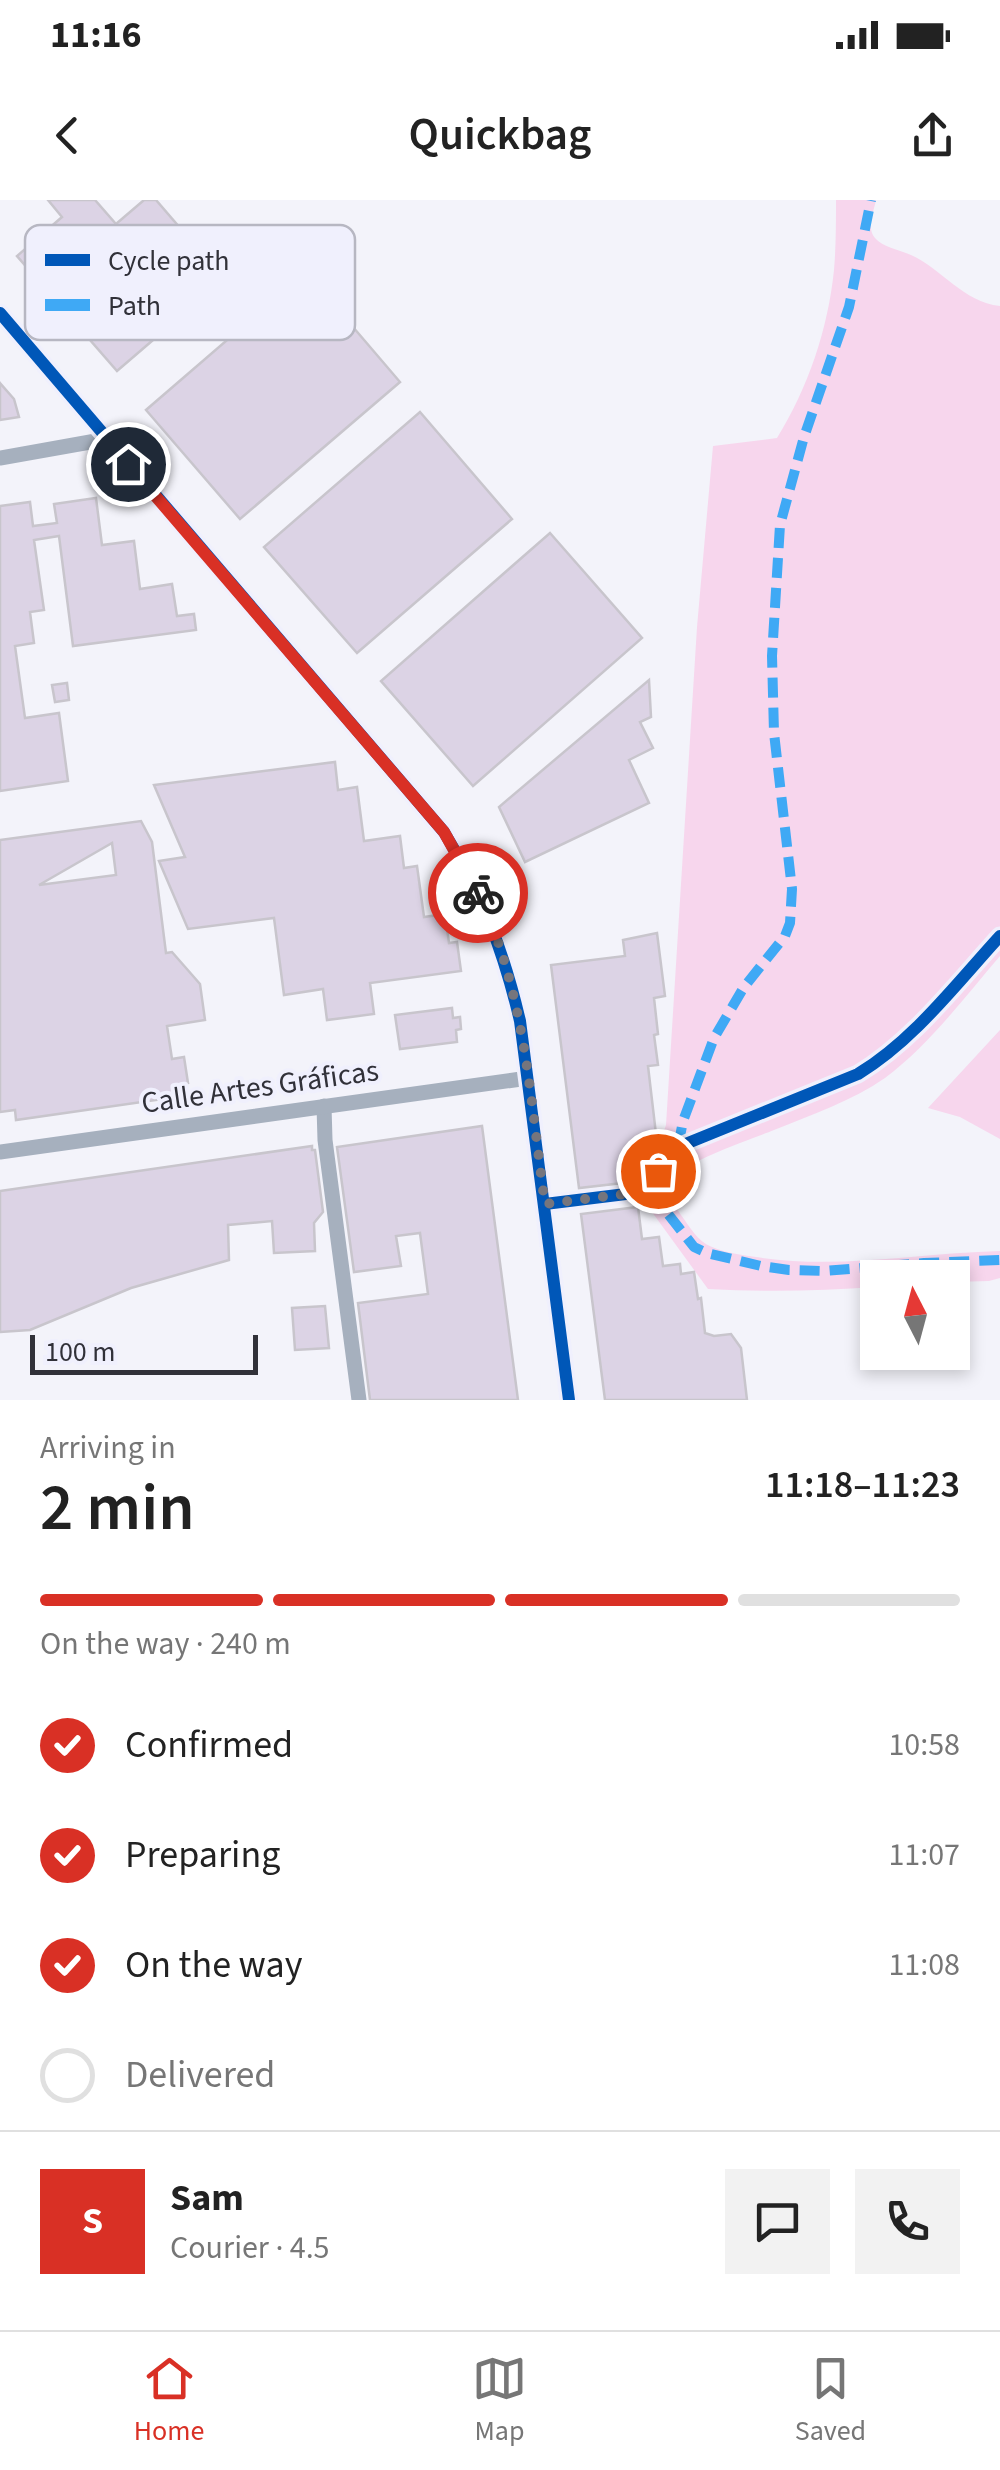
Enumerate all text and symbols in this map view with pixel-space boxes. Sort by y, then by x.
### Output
text: 11:16 [50,8,142,62]
text: Quickbag [409,103,591,167]
icon: back [40,108,95,163]
icon: share [905,108,960,163]
legend [25,225,355,340]
text: Cycle path [108,241,230,281]
text: Path [108,286,161,326]
pin [86,422,171,507]
icon: home [101,437,156,492]
courier [428,843,528,943]
icon: bike [451,866,506,921]
street label: Calle Artes Gráficas [139,1049,381,1125]
pin [616,1129,701,1214]
icon: bag [631,1144,686,1199]
north arrow [860,1260,970,1370]
map controls [860,1260,970,1370]
scale bar [30,1330,258,1374]
text: 100 m [45,1332,116,1372]
text: Arriving in [40,1425,176,1471]
text: 11:18–11:23 [765,1458,960,1512]
text: 2 min [40,1462,195,1555]
text: On the way · 240 m [40,1621,291,1667]
icon: check [40,1718,95,1773]
text: Confirmed [125,1718,293,1772]
text: 10:58 [888,1722,960,1768]
icon: check [40,1828,95,1883]
text: Preparing [125,1828,280,1882]
text: 11:07 [888,1832,960,1878]
icon: check [40,1938,95,1993]
text: On the way [125,1938,302,1992]
text: 11:08 [888,1942,960,1988]
text: Delivered [125,2048,275,2102]
button: chat [725,2169,830,2274]
button: phone [855,2169,960,2274]
text: Sam [170,2171,244,2225]
text: S [82,2194,103,2248]
text: Courier · 4.5 [170,2225,330,2271]
tab: Home [134,2351,204,2451]
tab: Map [472,2351,527,2451]
tab: Saved [795,2351,866,2451]

